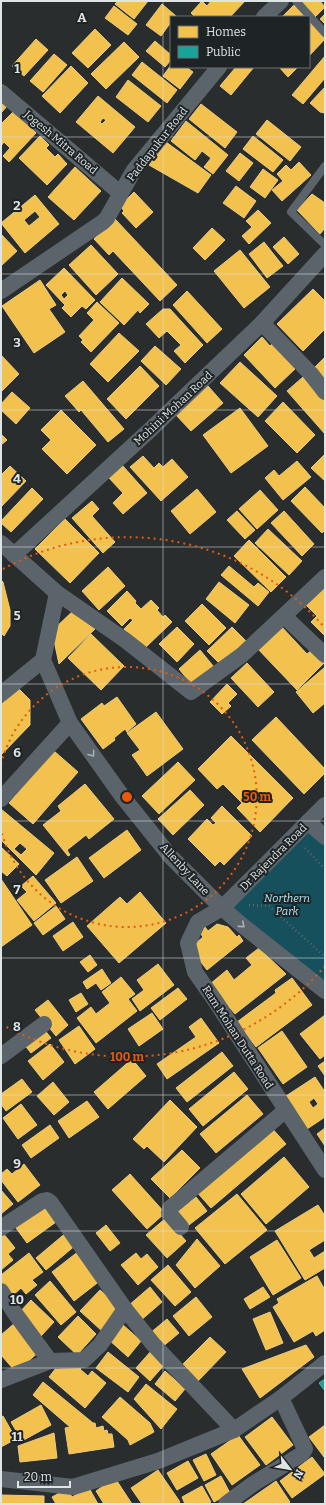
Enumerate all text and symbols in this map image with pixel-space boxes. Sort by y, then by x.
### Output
text: A [77,10,87,25]
legend [170,16,310,68]
text: Homes [206,25,246,39]
text: Public [206,45,241,59]
text: 1 [14,61,20,76]
street label: Paddapukur Road [124,104,191,184]
street label: Jogesh Mitra Road [21,107,100,177]
text: 2 [13,198,21,213]
text: 3 [13,335,21,350]
street label: Mohini Mohan Road [131,368,216,448]
text: 4 [13,471,21,486]
text: 5 [13,608,21,623]
text: 6 [13,745,21,760]
one-way arrow [87,750,94,757]
centre of rings [120,790,134,804]
text: 50 m [243,790,271,804]
street label: Dr Rajendra Road [237,821,310,893]
street label: Allenby Lane [157,841,212,898]
text: 7 [14,882,21,897]
park label: Northern Park [264,892,310,918]
one-way arrow [237,921,245,928]
street label: Ram Mohan Dutta Road [199,983,276,1092]
text: 8 [13,1019,21,1034]
text: 100 m [110,1050,145,1064]
text: 9 [13,1156,21,1171]
text: 10 [10,1292,24,1307]
text: 11 [11,1429,23,1444]
north arrow [270,1449,310,1489]
scale bar [18,1463,70,1489]
text: N [290,1467,306,1481]
text: 20 m [24,1470,53,1484]

